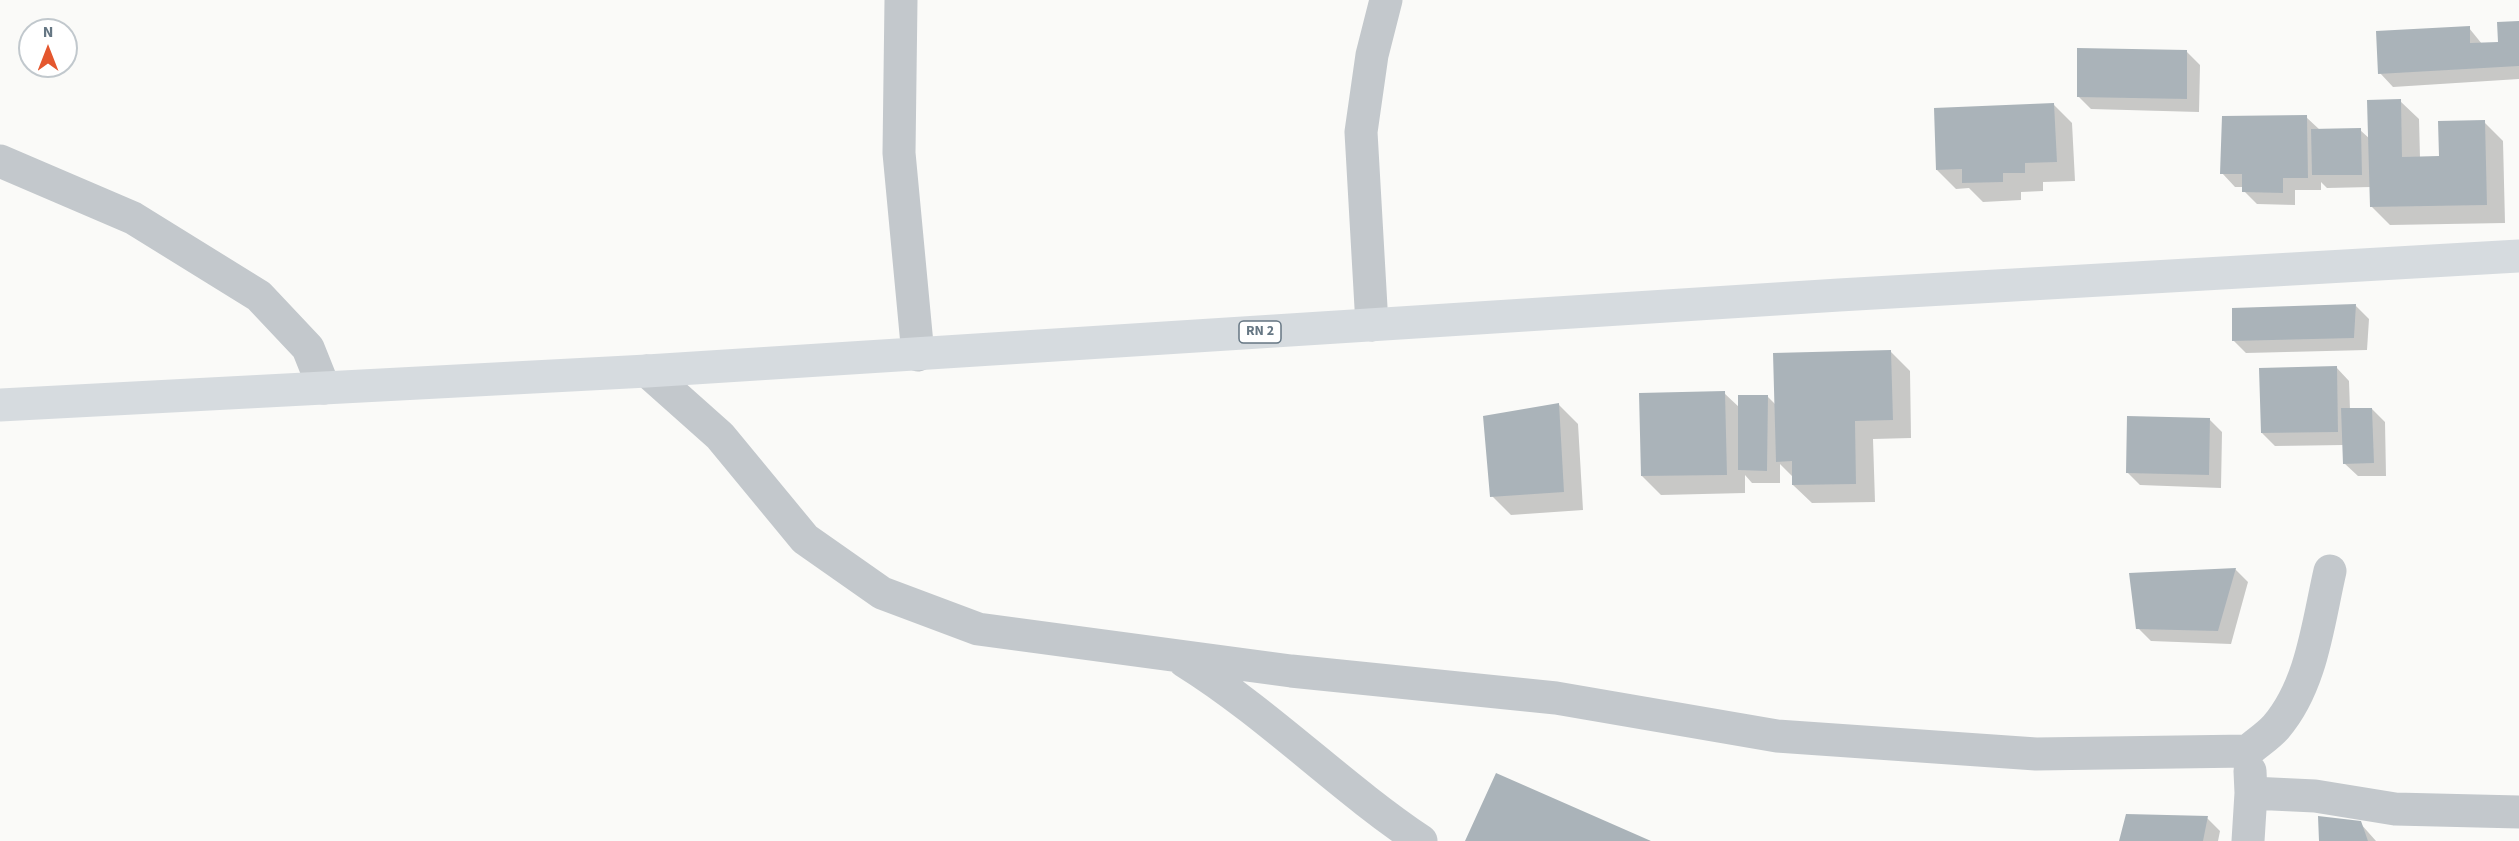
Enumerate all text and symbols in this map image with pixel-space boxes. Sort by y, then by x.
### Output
north arrow [18,18,78,78]
text: N [43,21,53,43]
road number: RN 2 [1239,321,1281,343]

